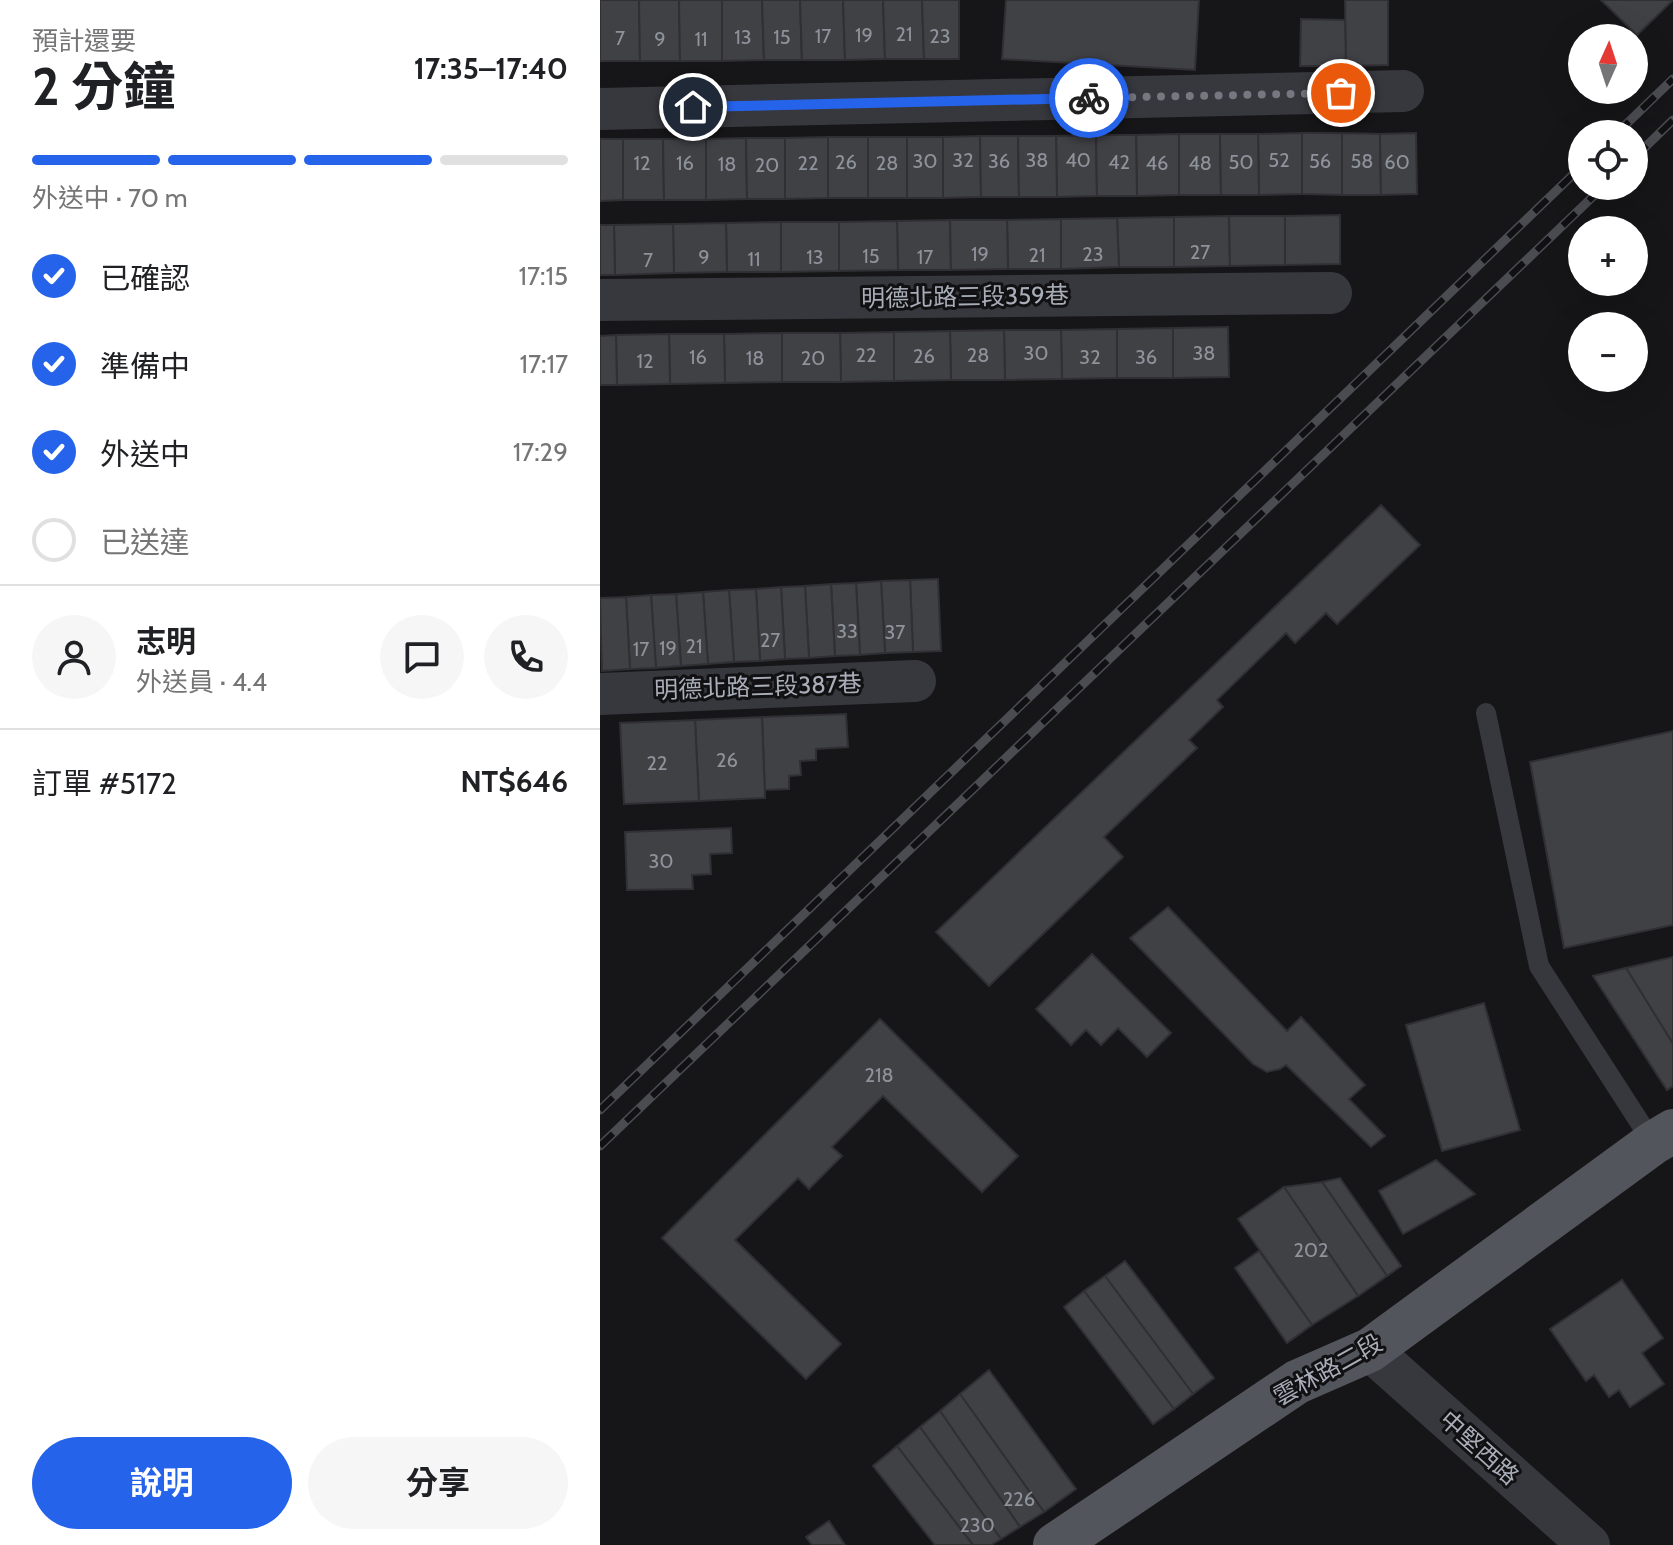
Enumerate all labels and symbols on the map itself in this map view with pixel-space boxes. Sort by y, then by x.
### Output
house number: 21 [896,22,913,46]
house number: 19 [855,23,873,47]
house number: 17 [815,24,831,48]
house number: 23 [929,24,951,48]
north arrow [1568,24,1648,104]
house number: 13 [734,25,752,49]
house number: 15 [773,25,791,49]
house number: 7 [615,26,625,50]
house number: 9 [654,27,666,51]
house number: 11 [694,27,708,51]
courier [1049,58,1129,138]
pin [1307,59,1375,127]
pin [659,73,727,141]
house number: 32 [952,148,974,172]
house number: 38 [1026,148,1048,172]
house number: 40 [1065,148,1091,172]
house number: 52 [1268,148,1290,172]
house number: 30 [913,149,937,173]
house number: 36 [988,149,1010,173]
house number: 56 [1309,149,1331,173]
house number: 58 [1351,149,1373,173]
house number: 26 [835,150,857,174]
house number: 42 [1108,150,1130,174]
house number: 50 [1229,150,1253,174]
house number: 60 [1384,150,1410,174]
house number: 12 [634,151,651,175]
house number: 16 [676,151,694,175]
house number: 22 [798,151,818,175]
house number: 28 [876,151,898,175]
house number: 46 [1146,151,1168,175]
house number: 48 [1188,151,1212,175]
house number: 18 [718,152,736,176]
house number: 20 [755,153,779,177]
house number: 27 [1190,240,1210,264]
house number: 19 [971,242,989,266]
house number: 23 [1082,242,1104,266]
house number: 21 [1029,243,1046,267]
house number: 15 [862,244,880,268]
house number: 9 [698,245,710,269]
house number: 13 [806,245,824,269]
house number: 17 [917,245,933,269]
house number: 11 [747,247,761,271]
house number: 7 [643,248,653,272]
street label: 明德北路三段359巷 [861,280,1069,313]
house number: 30 [1024,341,1048,365]
house number: 38 [1193,341,1215,365]
house number: 22 [856,343,876,367]
house number: 28 [967,343,989,367]
house number: 26 [913,344,935,368]
house number: 16 [689,345,707,369]
house number: 32 [1079,345,1101,369]
house number: 36 [1135,345,1157,369]
house number: 18 [746,346,764,370]
house number: 20 [801,346,825,370]
house number: 12 [637,349,654,373]
house number: 33 [836,619,858,643]
house number: 37 [885,620,905,644]
house number: 27 [760,628,780,652]
house number: 21 [686,634,703,658]
house number: 19 [659,636,677,660]
house number: 17 [633,637,649,661]
street label: 明德北路三段387巷 [654,668,862,705]
house number: 26 [716,748,738,772]
house number: 22 [647,751,667,775]
house number: 30 [649,849,673,873]
house number: 218 [864,1063,894,1087]
house number: 202 [1294,1238,1328,1262]
street label: 雲林路二段 [1268,1328,1387,1411]
street label: 中堅西路 [1434,1405,1525,1491]
house number: 226 [1003,1487,1035,1511]
house number: 230 [959,1513,995,1537]

